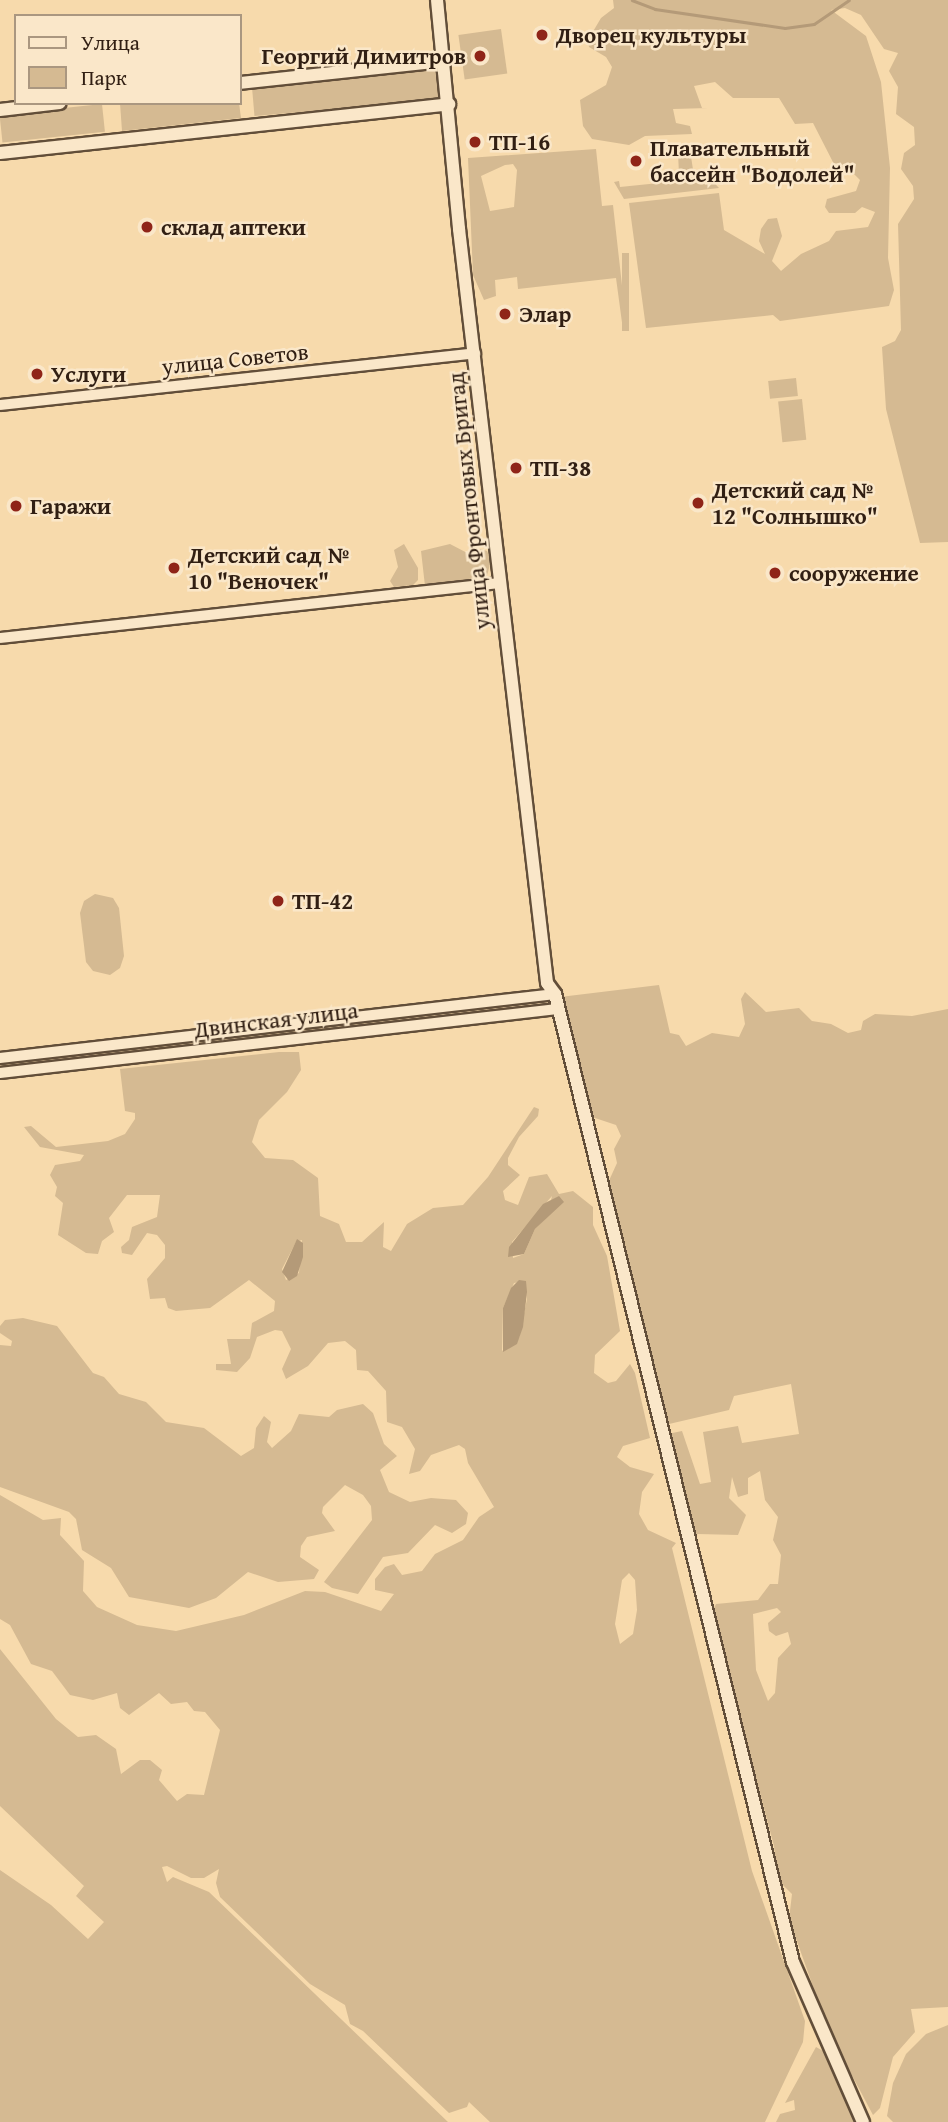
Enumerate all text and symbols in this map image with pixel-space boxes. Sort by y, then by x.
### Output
legend [14,14,242,105]
place label: Дворец культуры [556,21,746,49]
text: Улица [81,27,140,58]
marker: Дворец культуры [534,27,550,43]
place label: Георгий Димитров [261,42,466,70]
marker: Георгий Димитров [472,48,488,64]
text: Парк [81,62,127,93]
place label: ТП-16 [489,128,550,156]
marker: ТП-16 [467,134,483,150]
place label: Плавательный бассейн "Водолей" [650,134,855,188]
marker: Плавательный бассейн "Водолей" [628,153,644,169]
place label: склад аптеки [161,213,306,241]
marker: склад аптеки [139,219,155,235]
place label: Элар [519,300,571,328]
marker: Элар [497,306,513,322]
street label: улица Советов [160,338,310,380]
place label: Услуги [51,360,126,388]
marker: Услуги [29,366,45,382]
street label: улица Фронтовых Бригад [442,371,496,631]
place label: ТП-38 [530,454,591,482]
marker: ТП-38 [508,460,524,476]
place label: Детский сад № 12 "Солнышко" [712,476,878,530]
place label: Гаражи [30,492,111,520]
marker: Детский сад № 12 "Солнышко" [690,495,706,511]
marker: Гаражи [8,498,24,514]
place label: Детский сад № 10 "Веночек" [188,541,350,595]
place label: сооружение [789,559,919,587]
marker: Детский сад № 10 "Веночек" [166,560,182,576]
marker: сооружение [767,565,783,581]
place label: ТП-42 [292,887,353,915]
marker: ТП-42 [270,893,286,909]
street label: Двинская улица [192,996,360,1044]

